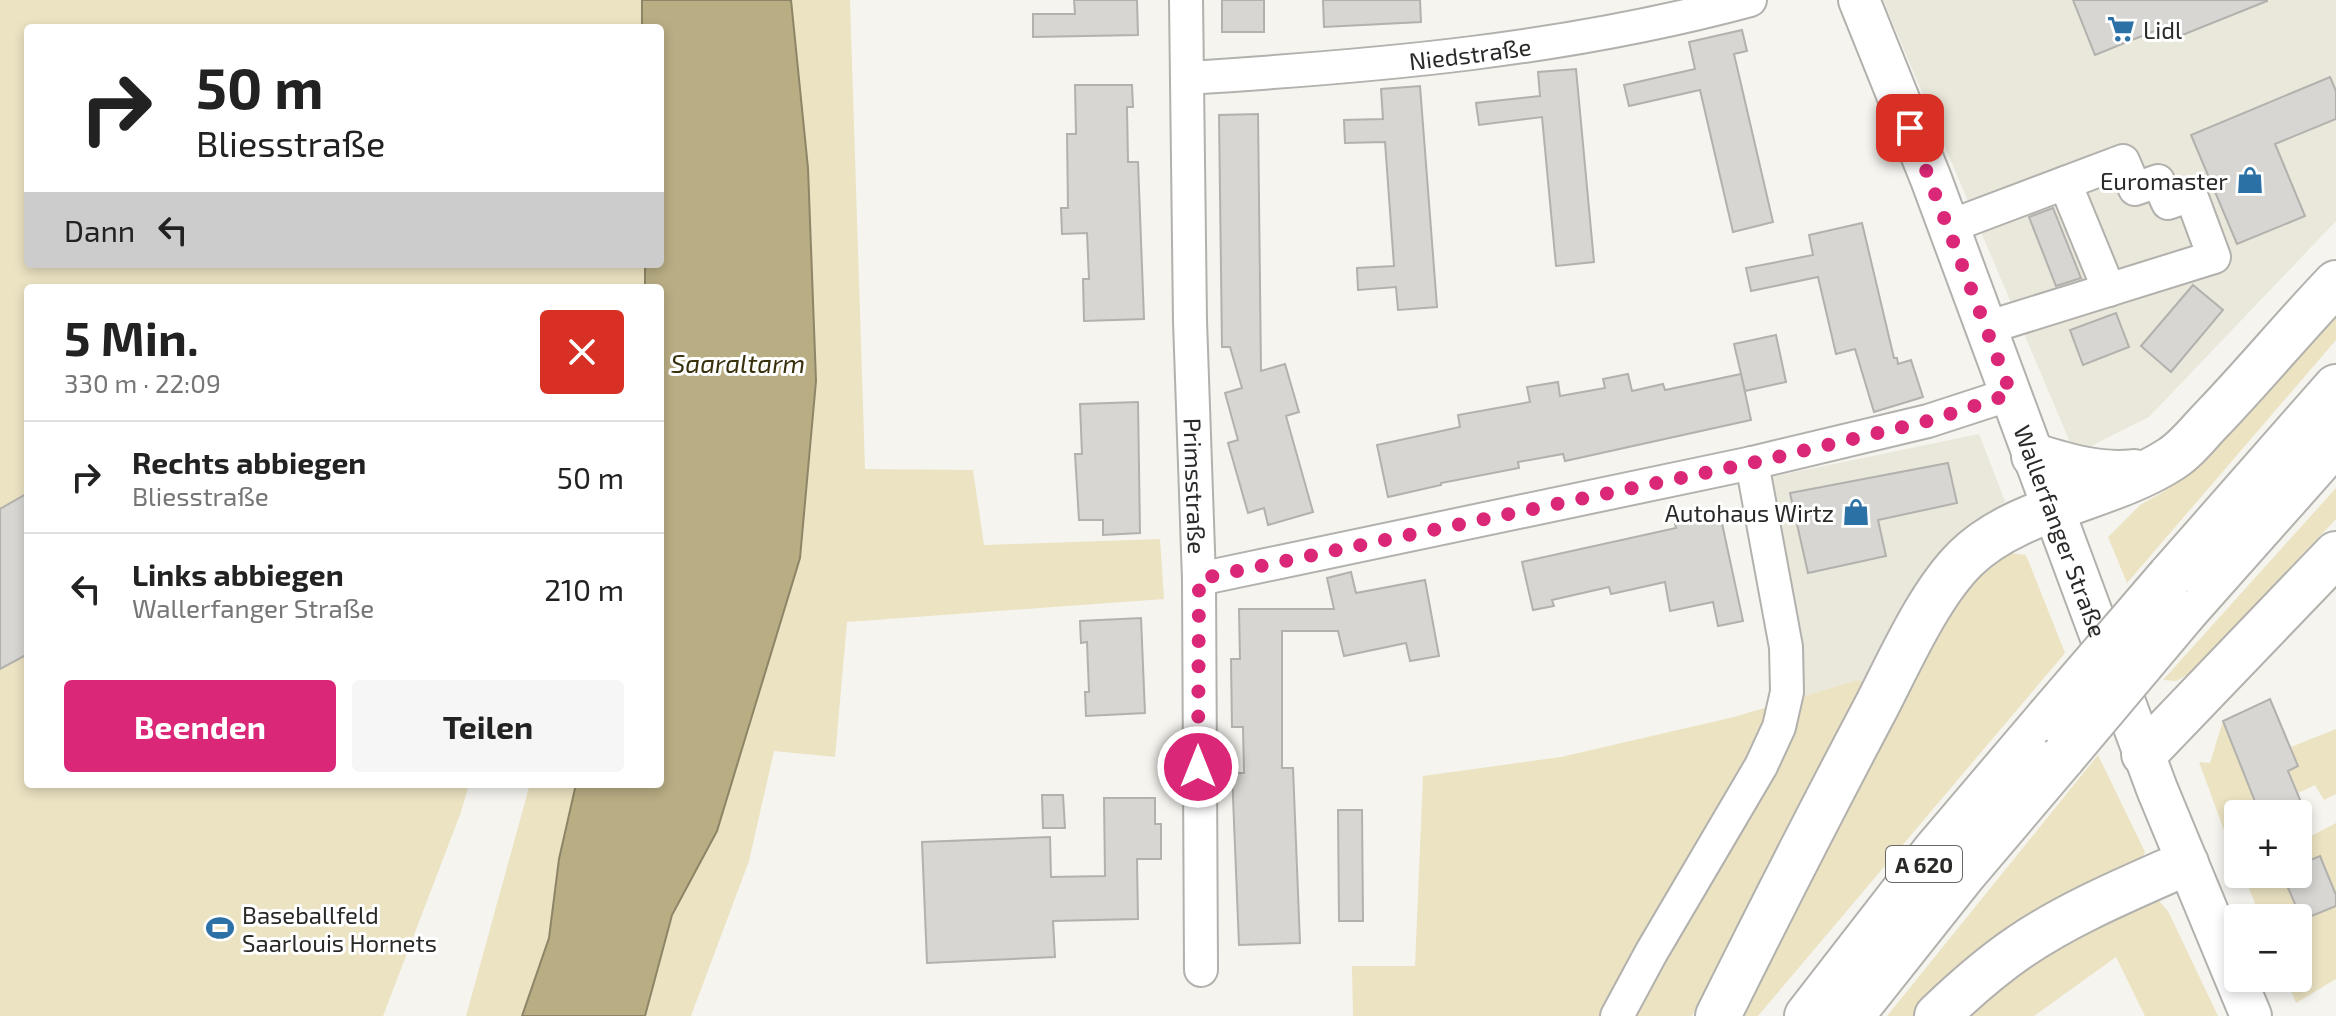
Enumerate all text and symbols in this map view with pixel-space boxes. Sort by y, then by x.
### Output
supermarket icon: Lidl [2106,14,2136,44]
place label: Lidl [2143,15,2182,44]
street label: Niedstraße [1407,31,1533,75]
text: 50 m [196,53,324,120]
icon: right [64,56,168,160]
pin [1876,94,1944,162]
icon: arrive [1888,106,1932,150]
text: Bliesstraße [196,121,385,164]
shop icon: Euromaster [2235,165,2265,195]
place label: Euromaster [2100,166,2228,195]
icon: left [151,208,195,252]
text: Dann [64,212,135,248]
text: 5 Min. [64,308,199,366]
button: close [540,310,624,394]
water label: Saaraltarm [671,347,805,378]
text: 330 m · 22:09 [64,367,221,398]
street label: Primsstraße [1179,417,1213,554]
street label: Wallerfanger Straße [2009,421,2114,641]
text: Rechts abbiegen [132,444,366,480]
icon: right [64,455,108,499]
text: 50 m [557,459,624,495]
text: Bliesstraße [132,480,269,511]
shop icon: Autohaus Wirtz [1841,497,1871,527]
place label: Autohaus Wirtz [1665,498,1834,527]
text: Links abbiegen [132,556,344,592]
icon: left [64,567,108,611]
text: 210 m [544,571,624,607]
text: Wallerfanger Straße [132,592,374,623]
button: Beenden [64,680,336,772]
button: Teilen [352,680,624,772]
position arrow [1156,725,1240,809]
map controls [2224,800,2312,992]
button: + [2224,800,2312,888]
road number: A 620 [1886,846,1962,882]
place label: Baseballfeld Saarlouis Hornets [242,900,437,957]
button: − [2224,904,2312,992]
sports icon: Baseballfeld Saarlouis Hornets [205,913,235,943]

